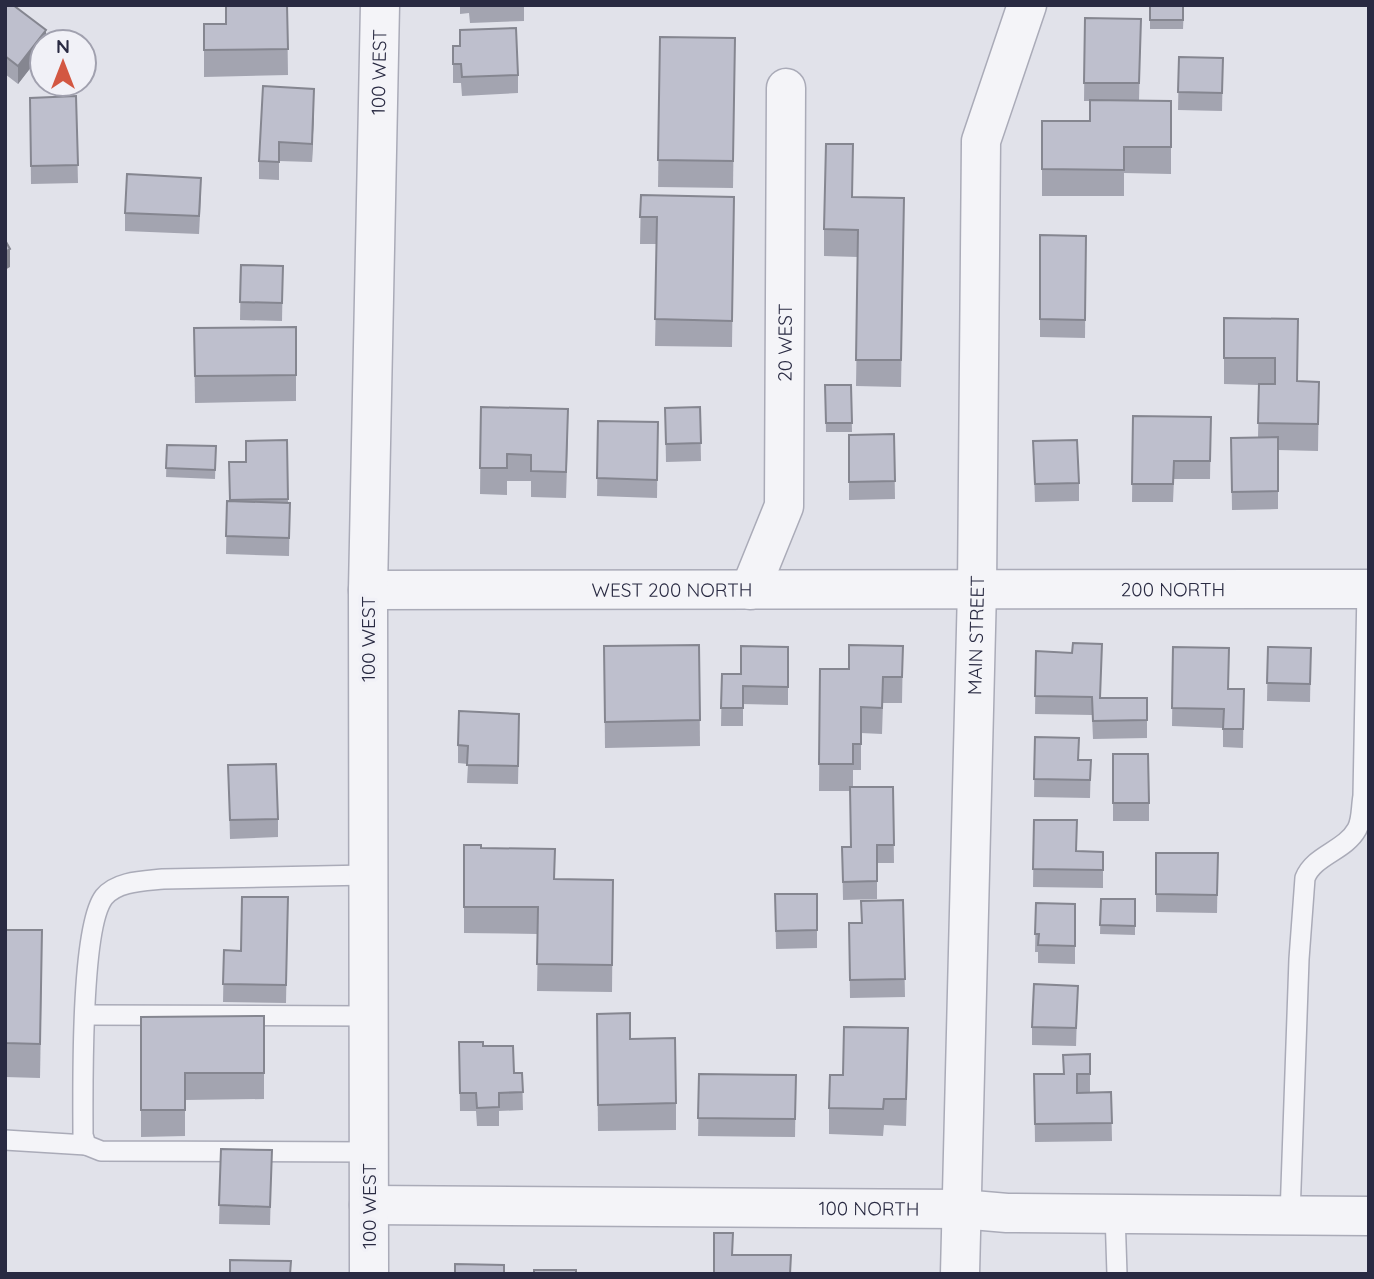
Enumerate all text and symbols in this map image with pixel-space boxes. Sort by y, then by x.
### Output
north arrow [28,28,98,98]
street label: 100 WEST [366,29,392,115]
text: N [56,34,70,58]
street label: 20 WEST [773,303,797,382]
street label: MAIN STREET [962,575,989,695]
street label: 200 NORTH [1121,577,1225,601]
street label: WEST 200 NORTH [592,578,752,602]
street label: 100 WEST [356,596,380,682]
street label: 100 WEST [357,1163,381,1249]
street label: 100 NORTH [818,1196,920,1221]

